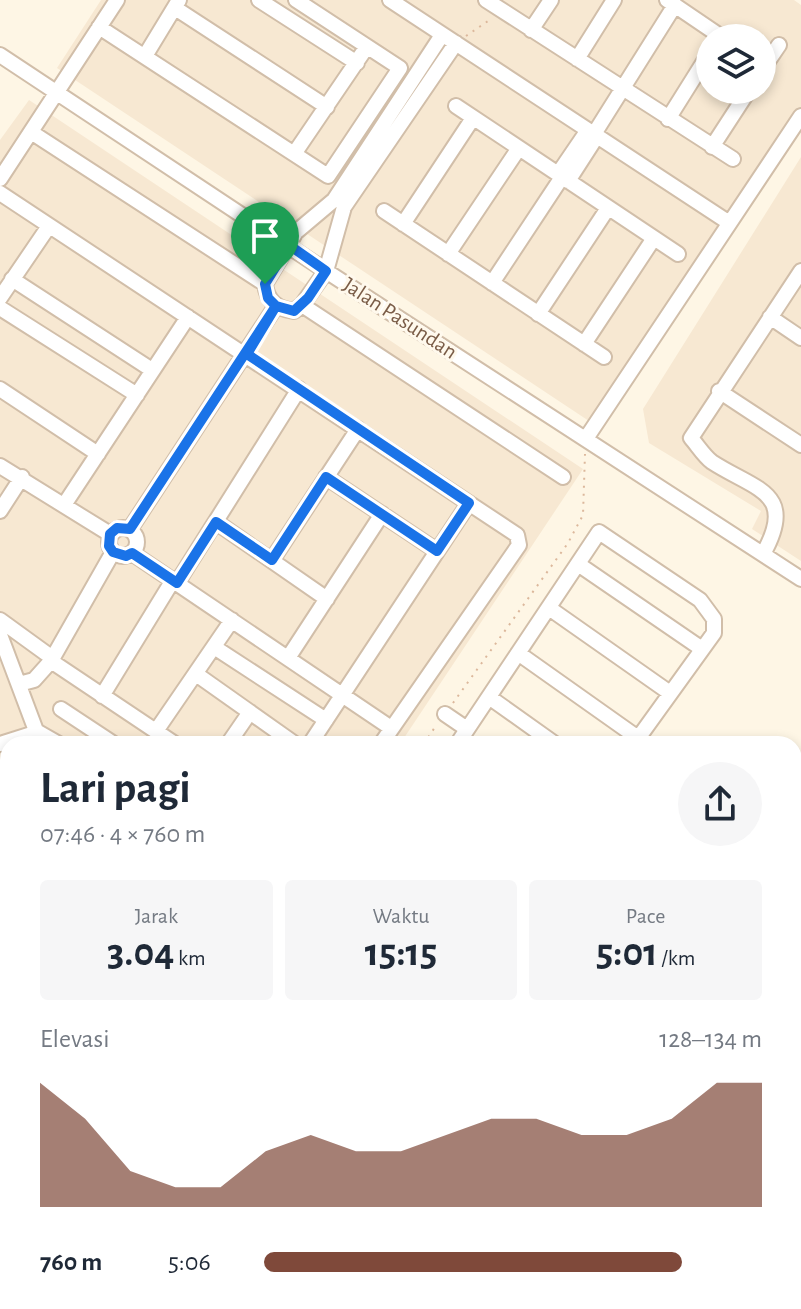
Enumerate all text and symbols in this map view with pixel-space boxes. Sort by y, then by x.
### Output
map controls [696,24,776,104]
button: layers [696,24,776,104]
pin [231,202,299,284]
icon: arrive [243,214,287,258]
street label: Jalan Pasundan [339,273,461,363]
button: share [678,762,762,846]
text: Lari pagi [40,767,191,811]
text: 07:46 · 4 × 760 m [40,821,205,847]
text: Jarak [135,905,178,927]
text: Waktu [373,905,429,927]
text: Pace [626,905,665,927]
text: 3.04 [107,933,174,973]
text: 15:15 [365,933,437,973]
text: 5:01 [596,933,658,973]
text: km [174,947,206,969]
text: /km [658,947,695,969]
text: Elevasi [40,1026,109,1052]
text: 128–134 m [659,1026,762,1052]
text: 760 m [40,1249,102,1275]
text: 5:06 [168,1249,211,1275]

